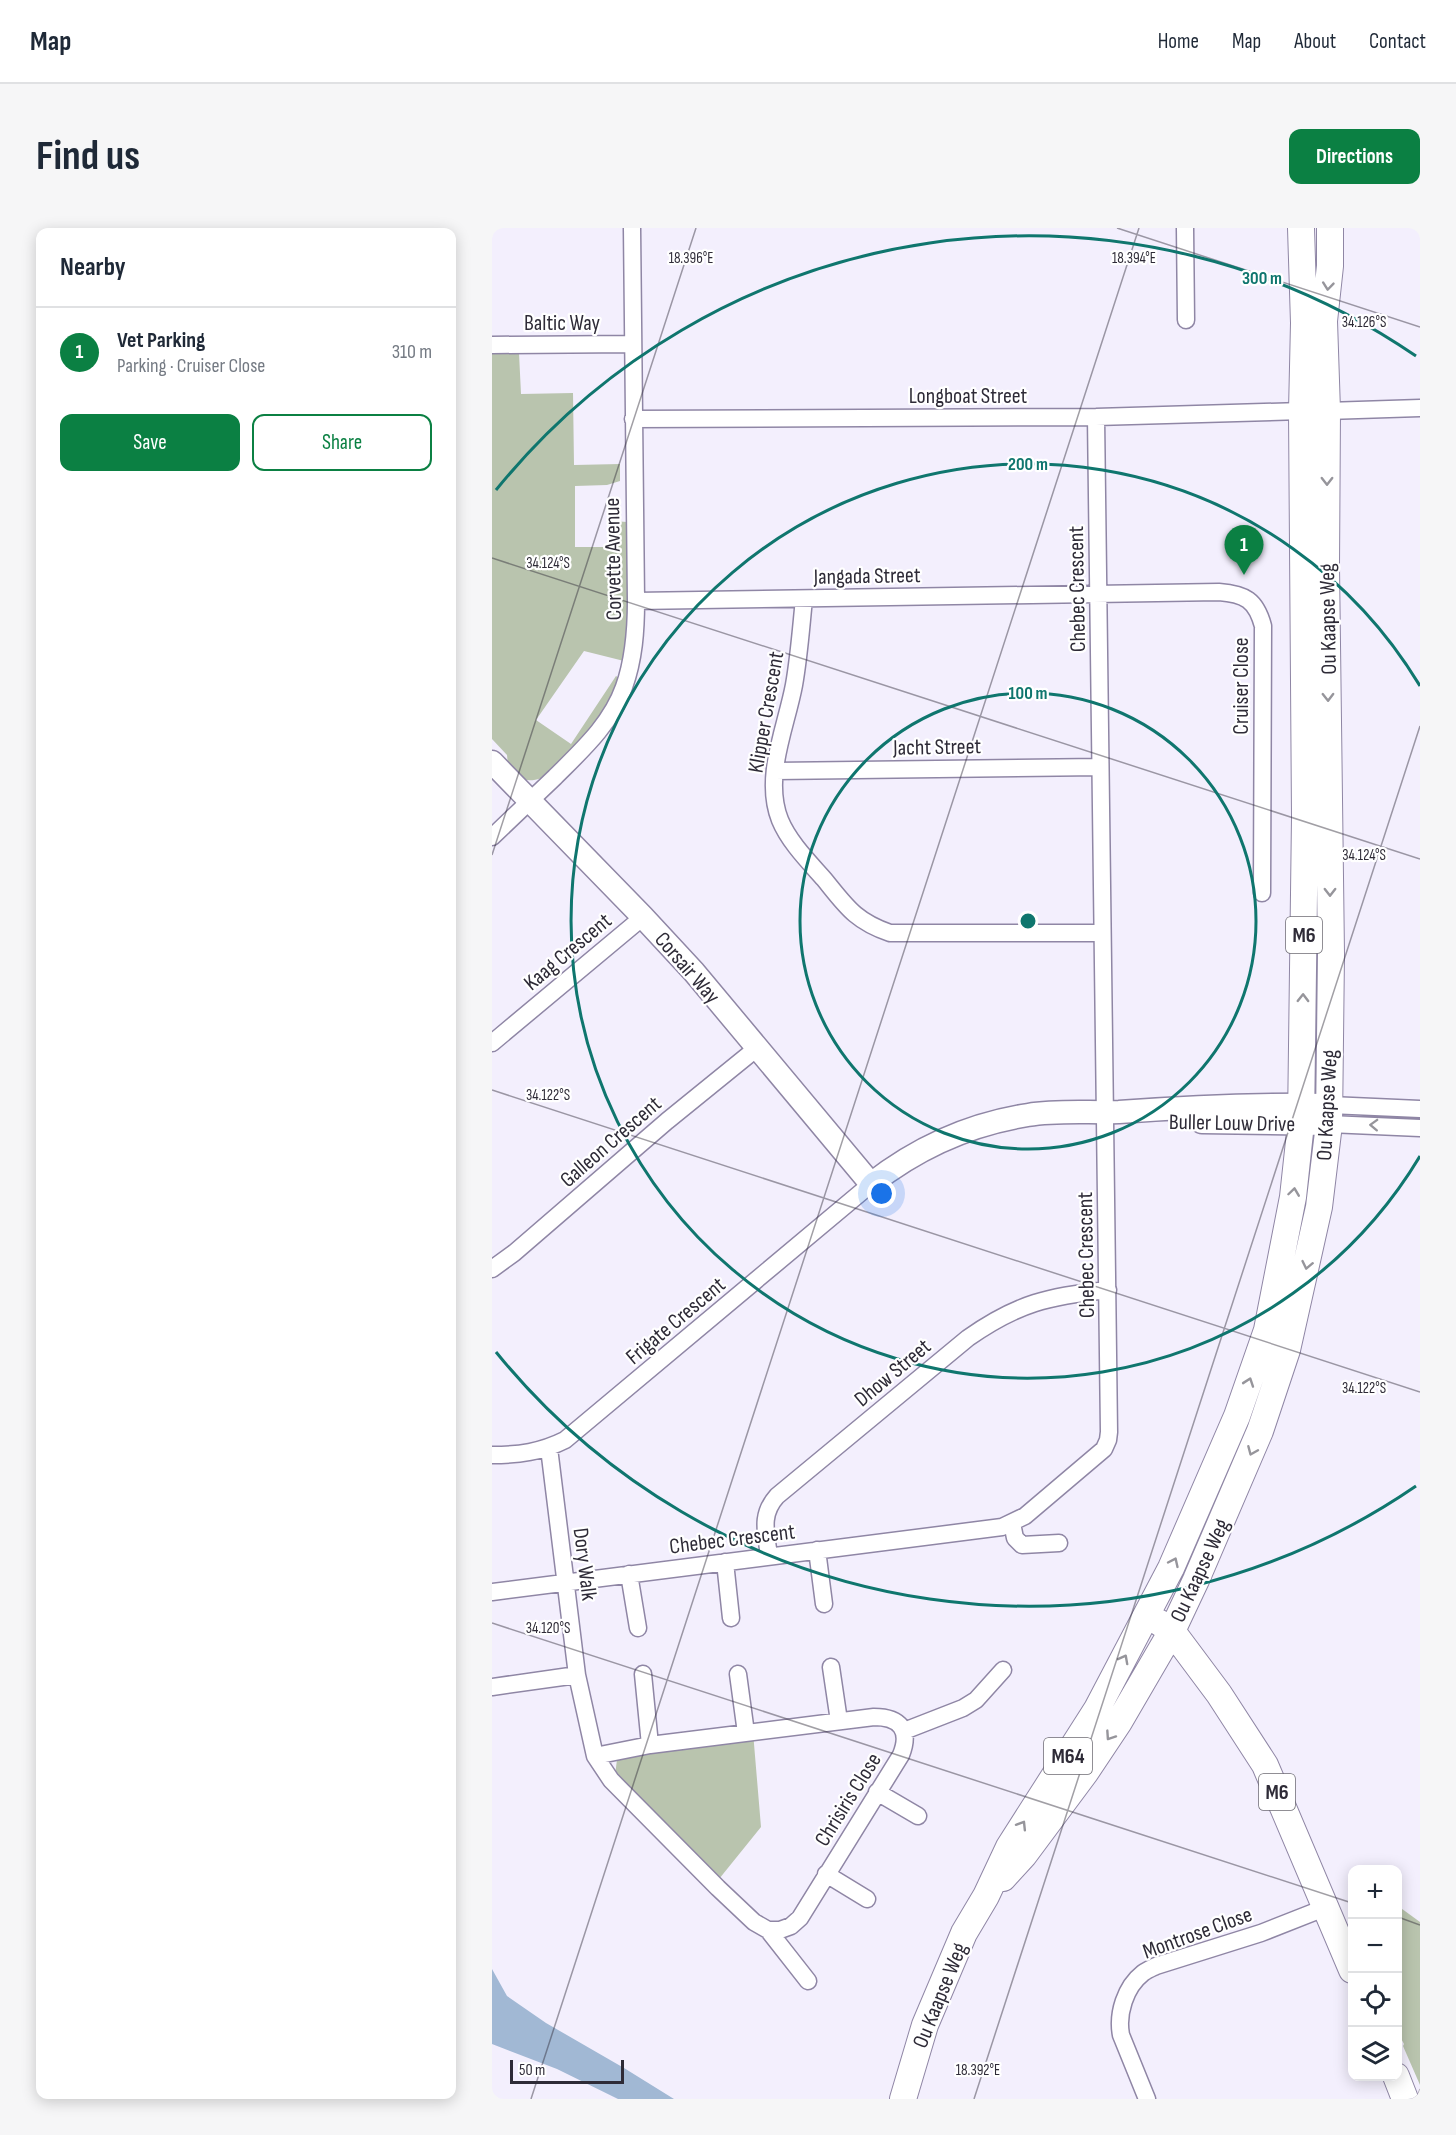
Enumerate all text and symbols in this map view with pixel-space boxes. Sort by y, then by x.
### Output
text: Map [30,25,71,58]
text: Home [1158,29,1199,54]
text: Map [1232,29,1261,54]
text: About [1294,29,1336,54]
text: Contact [1369,29,1426,54]
button: Directions [1289,129,1420,184]
text: Find us [36,131,140,182]
text: 18.396°E [669,249,713,268]
text: 18.394°E [1112,249,1156,268]
text: Nearby [60,252,126,283]
text: 300 m [1242,268,1282,289]
one-way arrow [1322,282,1335,291]
street label: Baltic Way [524,310,601,337]
text: 34.126°S [1342,313,1386,332]
text: Vet Parking [117,327,205,354]
text: 1 [76,340,83,364]
text: 310 m [392,340,432,364]
text: Parking · Cruiser Close [117,354,265,378]
street label: Longboat Street [909,383,1028,410]
button: Save [60,414,240,471]
button: Share [252,414,432,471]
text: 200 m [1008,454,1048,475]
one-way arrow [1321,477,1333,486]
street label: Corvette Avenue [599,497,628,620]
street label: Chebec Crescent [1063,525,1092,652]
pin: 1 [1224,526,1263,575]
text: 34.124°S [526,554,570,573]
street label: Jangada Street [812,562,921,591]
street label: Ou Kaapse Weg [1314,563,1343,675]
street label: Cruiser Close [1228,637,1255,735]
street label: Klipper Crescent [743,649,790,775]
text: 100 m [1009,683,1048,704]
one-way arrow [1322,693,1334,702]
street label: Jacht Street [892,733,982,762]
text: 34.124°S [1342,846,1386,865]
one-way arrow [1324,888,1337,897]
street label: Kaag Crescent [519,908,618,997]
centre of rings [1018,911,1038,931]
road number: M6 [1286,917,1322,953]
street label: Corsair Way [648,927,726,1010]
one-way arrow [1297,993,1309,1002]
street label: Ou Kaapse Weg [1311,1049,1344,1161]
text: 34.122°S [526,1086,570,1105]
street label: Galleon Crescent [555,1091,667,1194]
street label: Buller Louw Drive [1169,1109,1295,1138]
one-way arrow [1370,1119,1379,1132]
your location [867,1179,896,1208]
one-way arrow [1287,1188,1299,1197]
street label: Chebec Crescent [1072,1191,1101,1318]
one-way arrow [1301,1259,1314,1269]
street label: Frigate Crescent [621,1272,731,1371]
street label: Dhow Street [849,1333,937,1413]
one-way arrow [1242,1377,1254,1388]
text: 34.122°S [1342,1379,1386,1398]
one-way arrow [1247,1445,1259,1456]
street label: Ou Kaapse Weg [1165,1514,1236,1627]
street label: Chebec Crescent [668,1518,797,1561]
street label: Dory Walk [567,1526,602,1603]
one-way arrow [1166,1557,1178,1568]
text: 34.120°S [526,1619,570,1638]
one-way arrow [1117,1655,1128,1665]
one-way arrow [1106,1729,1117,1740]
road number: M64 [1044,1738,1092,1774]
street label: Chrisiris Close [809,1748,888,1851]
road number: M6 [1259,1774,1295,1810]
one-way arrow [1015,1821,1026,1832]
map controls [1348,1865,1402,2081]
button: + [1348,1865,1402,1919]
street label: Montrose Close [1139,1901,1256,1966]
button: − [1348,1919,1402,1973]
street label: Ou Kaapse Weg [907,1939,974,2052]
button: locate [1348,1973,1402,2027]
button: layers [1348,2027,1402,2081]
scale bar [510,2057,624,2084]
text: 50 m [519,2061,545,2080]
text: 18.392°E [956,2061,1000,2080]

